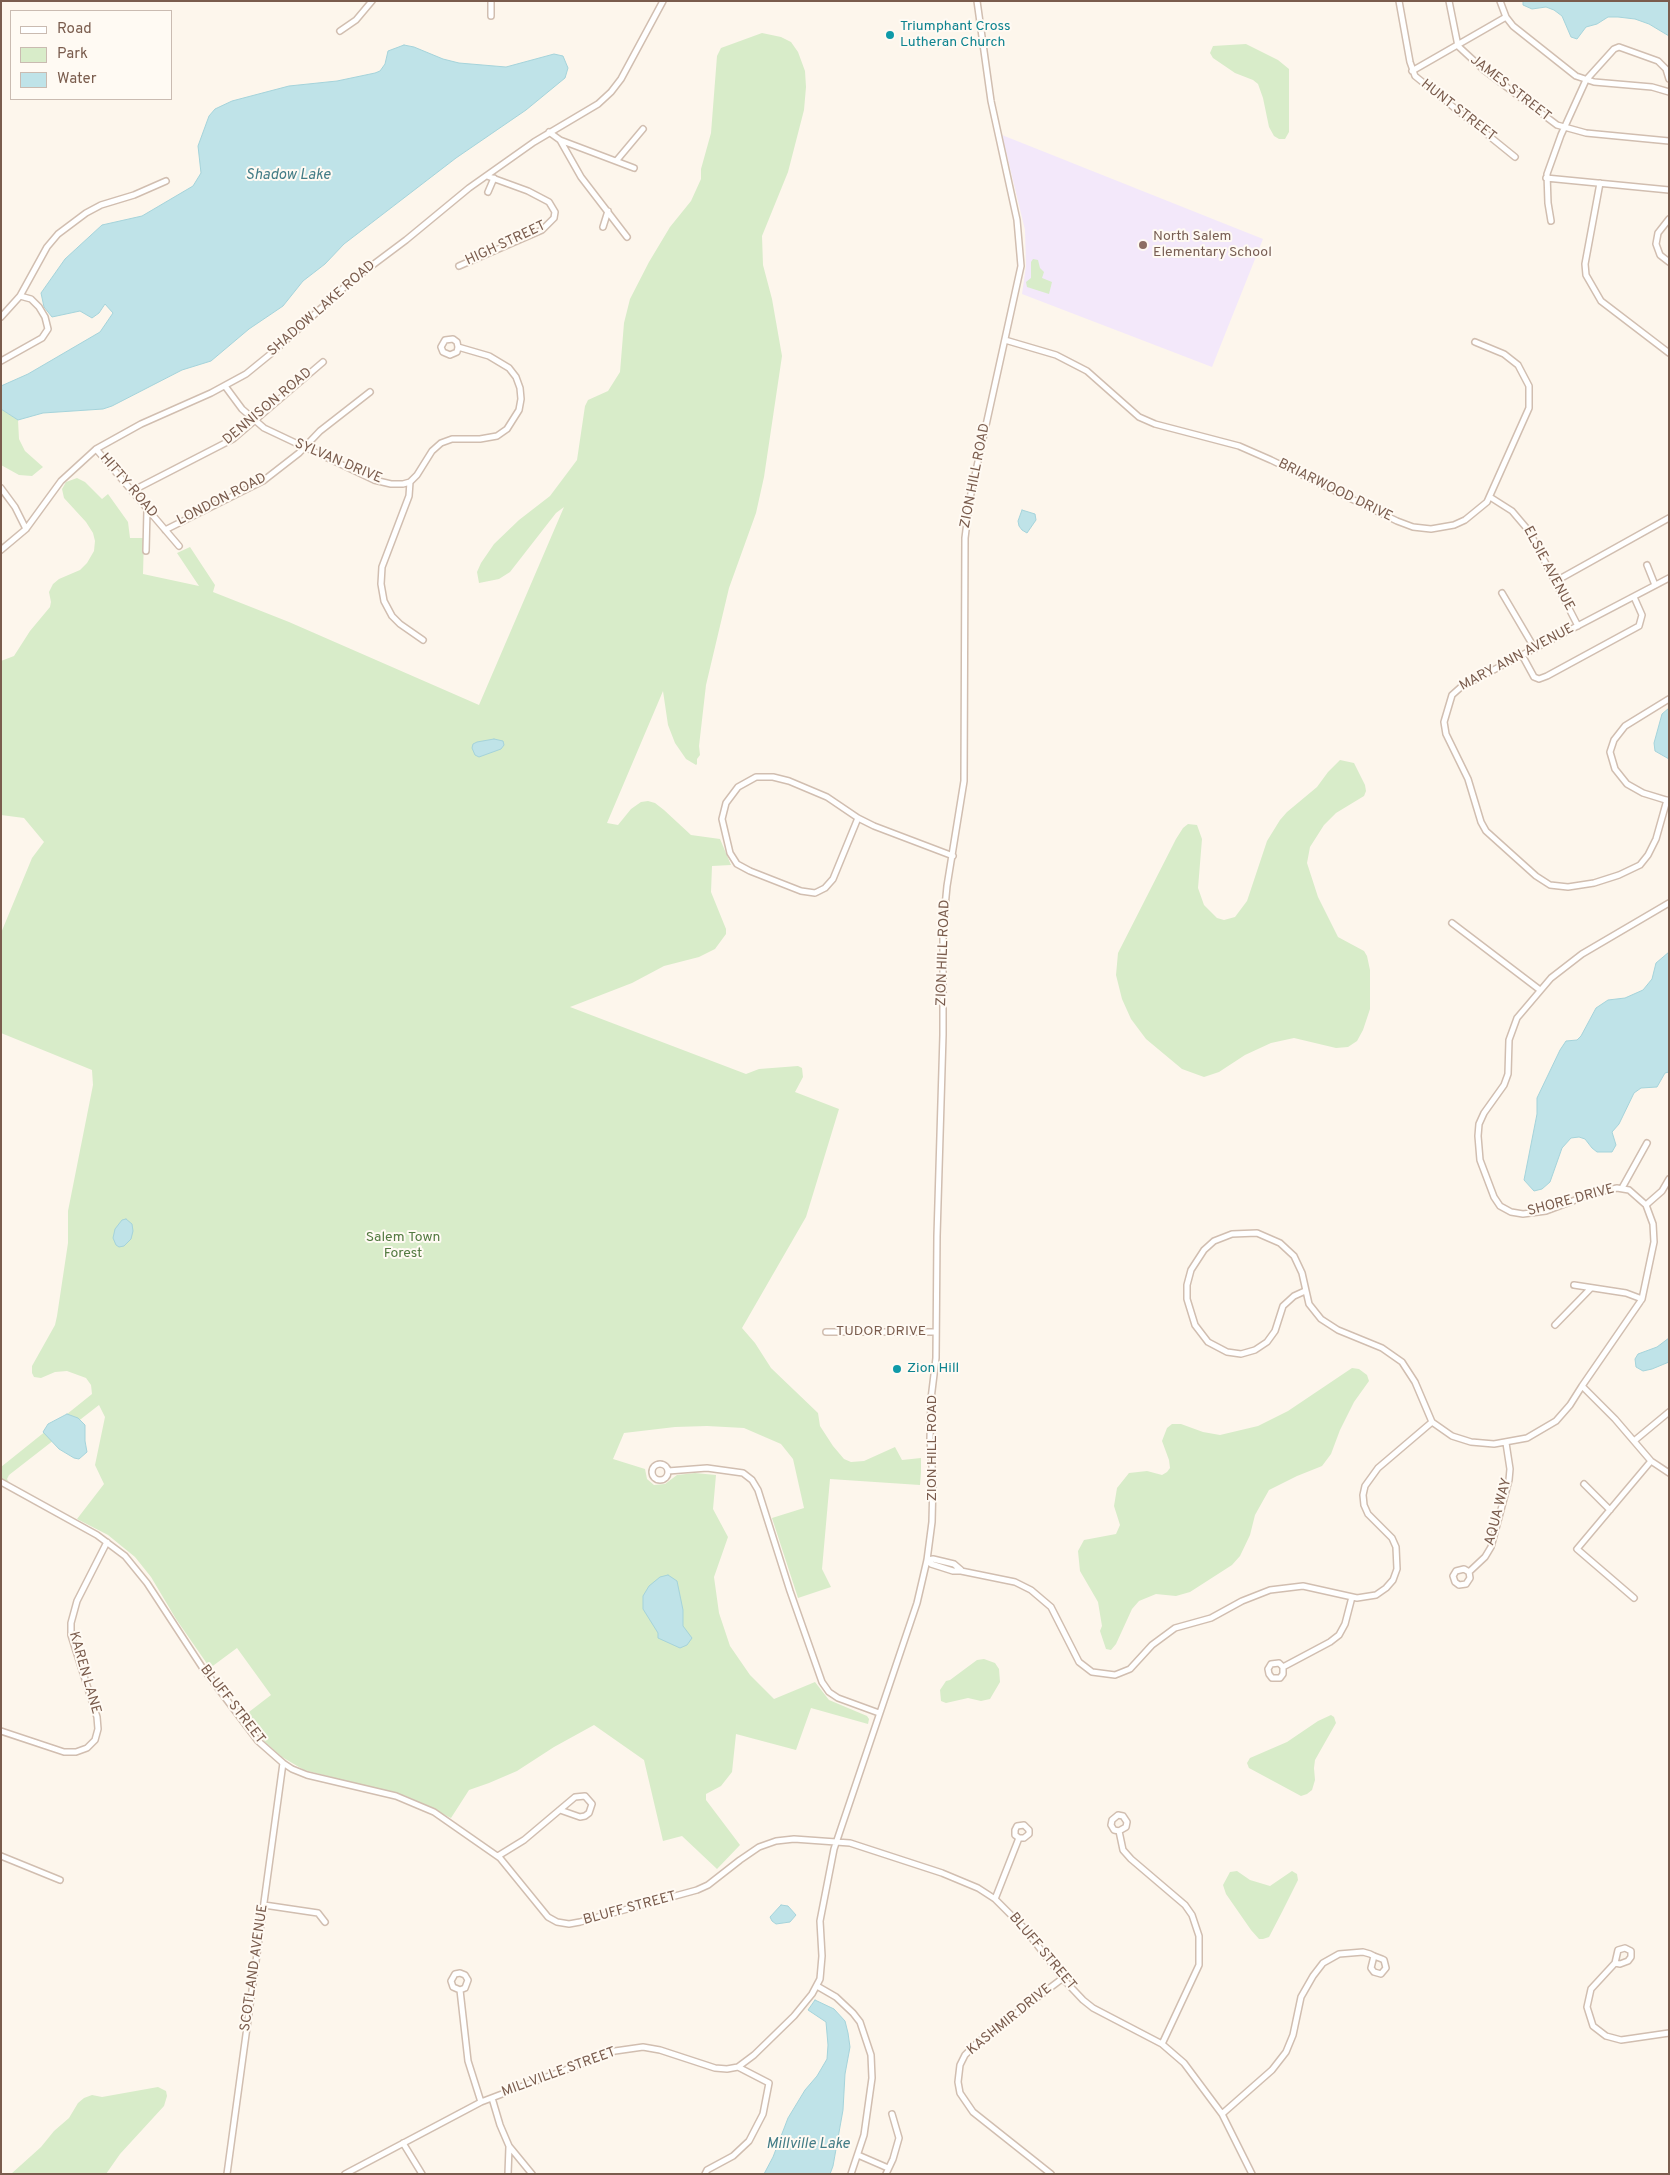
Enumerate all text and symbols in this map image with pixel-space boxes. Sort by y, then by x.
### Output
legend [10,10,172,100]
place label: Triumphant Cross Lutheran Church [900,19,1011,52]
text: Road [57,20,92,39]
marker: Triumphant Cross Lutheran Church [884,29,896,41]
text: Park [57,45,88,64]
street label: JAMES STREET [1466,52,1554,126]
text: Water [57,70,96,89]
street label: HUNT STREET [1417,76,1499,146]
water label: Shadow Lake [246,167,330,185]
street label: HIGH STREET [463,218,549,270]
place label: North Salem Elementary School [1153,229,1272,262]
marker: North Salem Elementary School [1137,239,1149,251]
street label: SHADOW LAKE ROAD [265,258,379,360]
street label: DENNISON ROAD [220,365,316,449]
street label: ZION HILL ROAD [958,422,994,530]
street label: SYLVAN DRIVE [292,436,384,488]
street label: HITTY ROAD [95,450,161,522]
street label: BRIARWOOD DRIVE [1275,456,1395,526]
street label: LONDON ROAD [174,470,270,530]
street label: ELSIE AVENUE [1519,524,1577,614]
street label: MARY ANN AVENUE [1457,621,1577,695]
street label: ZION HILL ROAD [934,899,954,1007]
street label: SHORE DRIVE [1526,1181,1616,1221]
park label: Salem Town Forest [366,1230,440,1262]
street label: TUDOR DRIVE [836,1324,926,1340]
place label: Zion Hill [907,1361,959,1377]
marker: Zion Hill [891,1363,903,1375]
street label: ZION HILL ROAD [925,1395,941,1501]
street label: AQUA WAY [1482,1476,1516,1548]
street label: KAREN LANE [64,1630,104,1716]
street label: BLUFF STREET [196,1662,268,1748]
street label: BLUFF STREET [582,1888,678,1930]
street label: SCOTLAND AVENUE [238,1903,272,2033]
street label: BLUFF STREET [1005,1910,1079,1994]
street label: KASHMIR DRIVE [964,1981,1056,2059]
street label: MILLVILLE STREET [500,2045,618,2101]
water label: Millville Lake [766,2136,850,2154]

